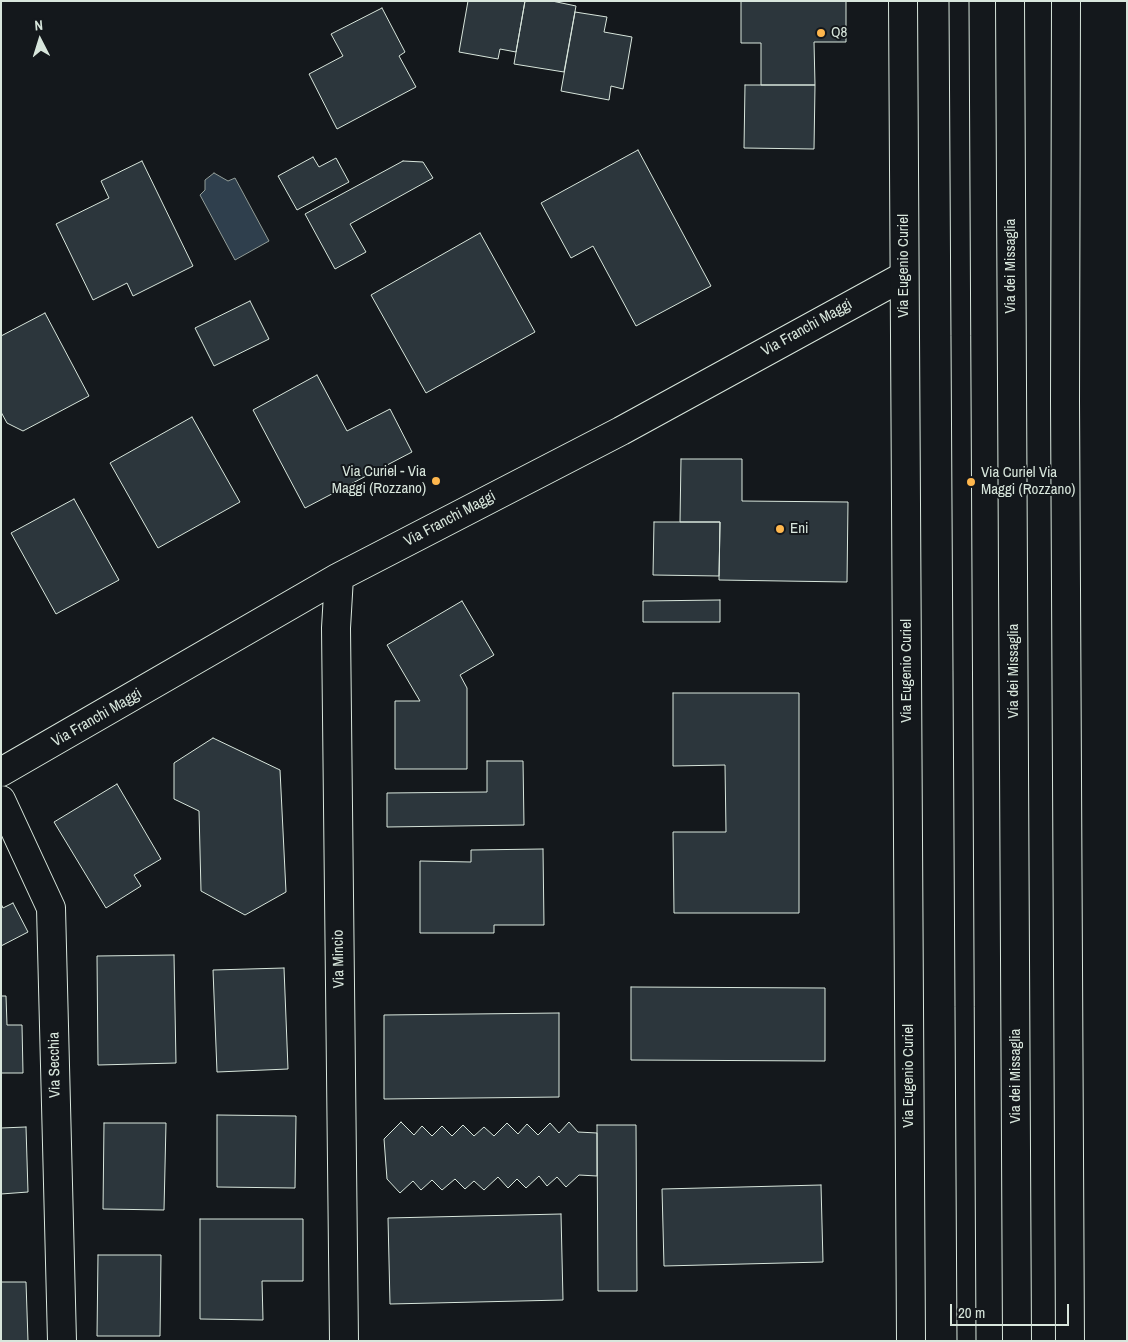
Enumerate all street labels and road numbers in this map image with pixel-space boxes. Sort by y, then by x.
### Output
street label: Via Eugenio Curiel [895,214,913,318]
street label: Via dei Missaglia [1002,219,1020,313]
street label: Via Franchi Maggi [758,296,856,360]
street label: Via Franchi Maggi [401,487,499,551]
street label: Via Eugenio Curiel [898,619,916,723]
street label: Via dei Missaglia [1005,624,1023,718]
street label: Via Franchi Maggi [49,685,145,751]
street label: Via Mincio [329,930,349,988]
street label: Via Eugenio Curiel [900,1024,918,1128]
street label: Via dei Missaglia [1007,1029,1025,1123]
street label: Via Secchia [45,1032,65,1098]

